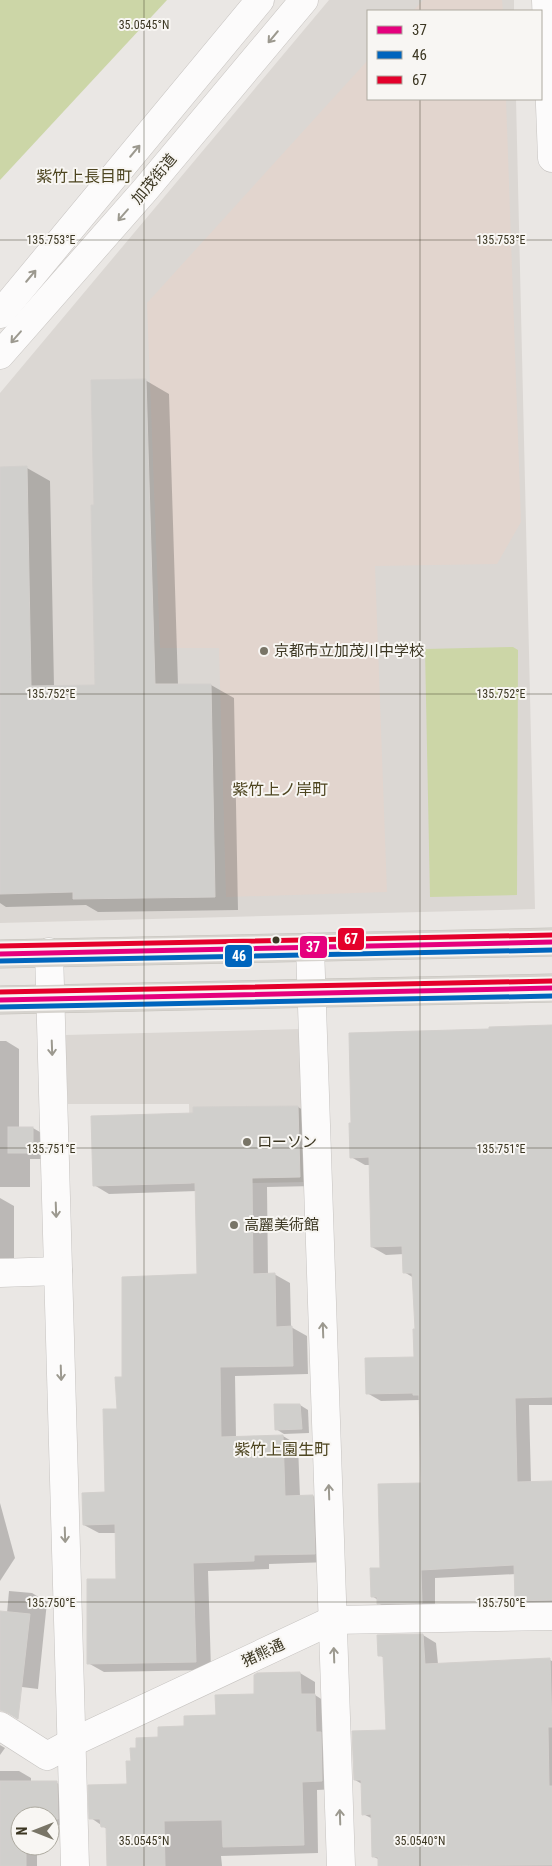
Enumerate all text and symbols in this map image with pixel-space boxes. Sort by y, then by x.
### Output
legend [367,10,542,100]
text: 35.0545°N [119,18,169,32]
text: 37 [412,21,427,39]
one-way arrow [267,31,278,44]
text: 46 [412,46,427,64]
text: 67 [412,71,427,89]
one-way arrow [129,145,140,158]
street label: 加茂街道 [128,150,180,208]
district label: 紫竹上長目町 [36,167,132,186]
one-way arrow [117,209,129,222]
text: 135.753°E [26,233,76,247]
text: 135.753°E [476,233,526,247]
one-way arrow [26,270,37,283]
one-way arrow [10,331,21,344]
place label: 京都市立加茂川中学校 [274,642,424,660]
marker: 京都市立加茂川中学校 [258,645,270,657]
text: 135.752°E [26,687,76,701]
text: 135.752°E [476,687,526,701]
district label: 紫竹上ノ岸町 [232,780,328,799]
line badge: 67 [337,927,365,951]
text: 67 [344,931,358,947]
unlabelled marker [271,935,281,945]
line badge: 37 [299,935,328,959]
text: 37 [306,939,320,955]
line badge: 46 [224,944,253,968]
text: 46 [232,948,246,964]
one-way arrow [47,1040,57,1056]
place label: ローソン [257,1133,317,1151]
marker: ローソン [241,1136,253,1148]
text: 135.751°E [26,1142,76,1156]
text: 135.751°E [476,1142,526,1156]
one-way arrow [52,1202,61,1218]
place label: 高麗美術館 [244,1216,319,1234]
marker: 高麗美術館 [228,1219,240,1231]
one-way arrow [318,1322,328,1338]
one-way arrow [56,1364,66,1381]
district label: 紫竹上園生町 [234,1440,330,1459]
one-way arrow [324,1485,333,1501]
one-way arrow [61,1527,70,1543]
text: 135.750°E [26,1596,76,1610]
text: 135.750°E [476,1596,526,1610]
street label: 猪熊通 [239,1635,287,1671]
one-way arrow [330,1647,339,1663]
north arrow [10,1806,60,1856]
one-way arrow [335,1810,344,1826]
text: N [14,1827,30,1835]
text: 35.0545°N [119,1834,169,1848]
text: 35.0540°N [395,1834,445,1848]

